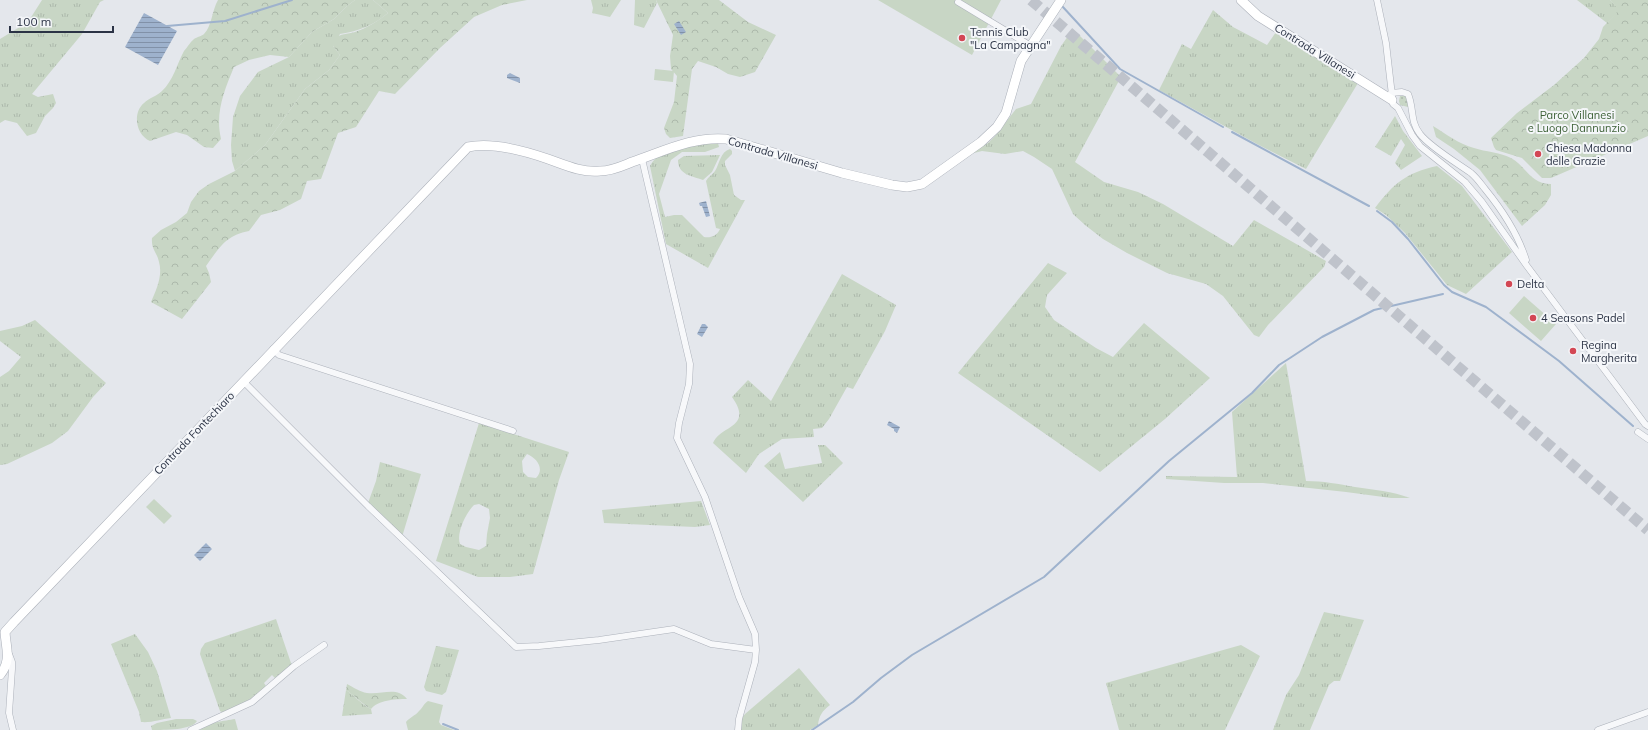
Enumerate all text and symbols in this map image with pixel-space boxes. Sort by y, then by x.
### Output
scale bar [10,8,113,34]
text: 100 m [16,14,51,29]
street label: Contrada Villanesi [1272,20,1358,82]
place label: Tennis Club "La Campagna" [970,25,1051,52]
marker: Tennis Club "La Campagna" [957,33,967,43]
park label: Parco Villanesi e Luogo Dannunzio [1528,108,1626,135]
street label: Contrada Villanesi [726,133,820,173]
place label: Chiesa Madonna delle Grazie [1546,141,1632,168]
marker: Chiesa Madonna delle Grazie [1533,149,1543,159]
place label: Delta [1517,277,1544,291]
marker: Delta [1504,279,1514,289]
place label: 4 Seasons Padel [1541,311,1625,325]
marker: 4 Seasons Padel [1528,313,1538,323]
place label: Regina Margherita [1581,338,1637,365]
marker: Regina Margherita [1568,346,1578,356]
street label: Contrada Fontechiaro [151,389,237,477]

